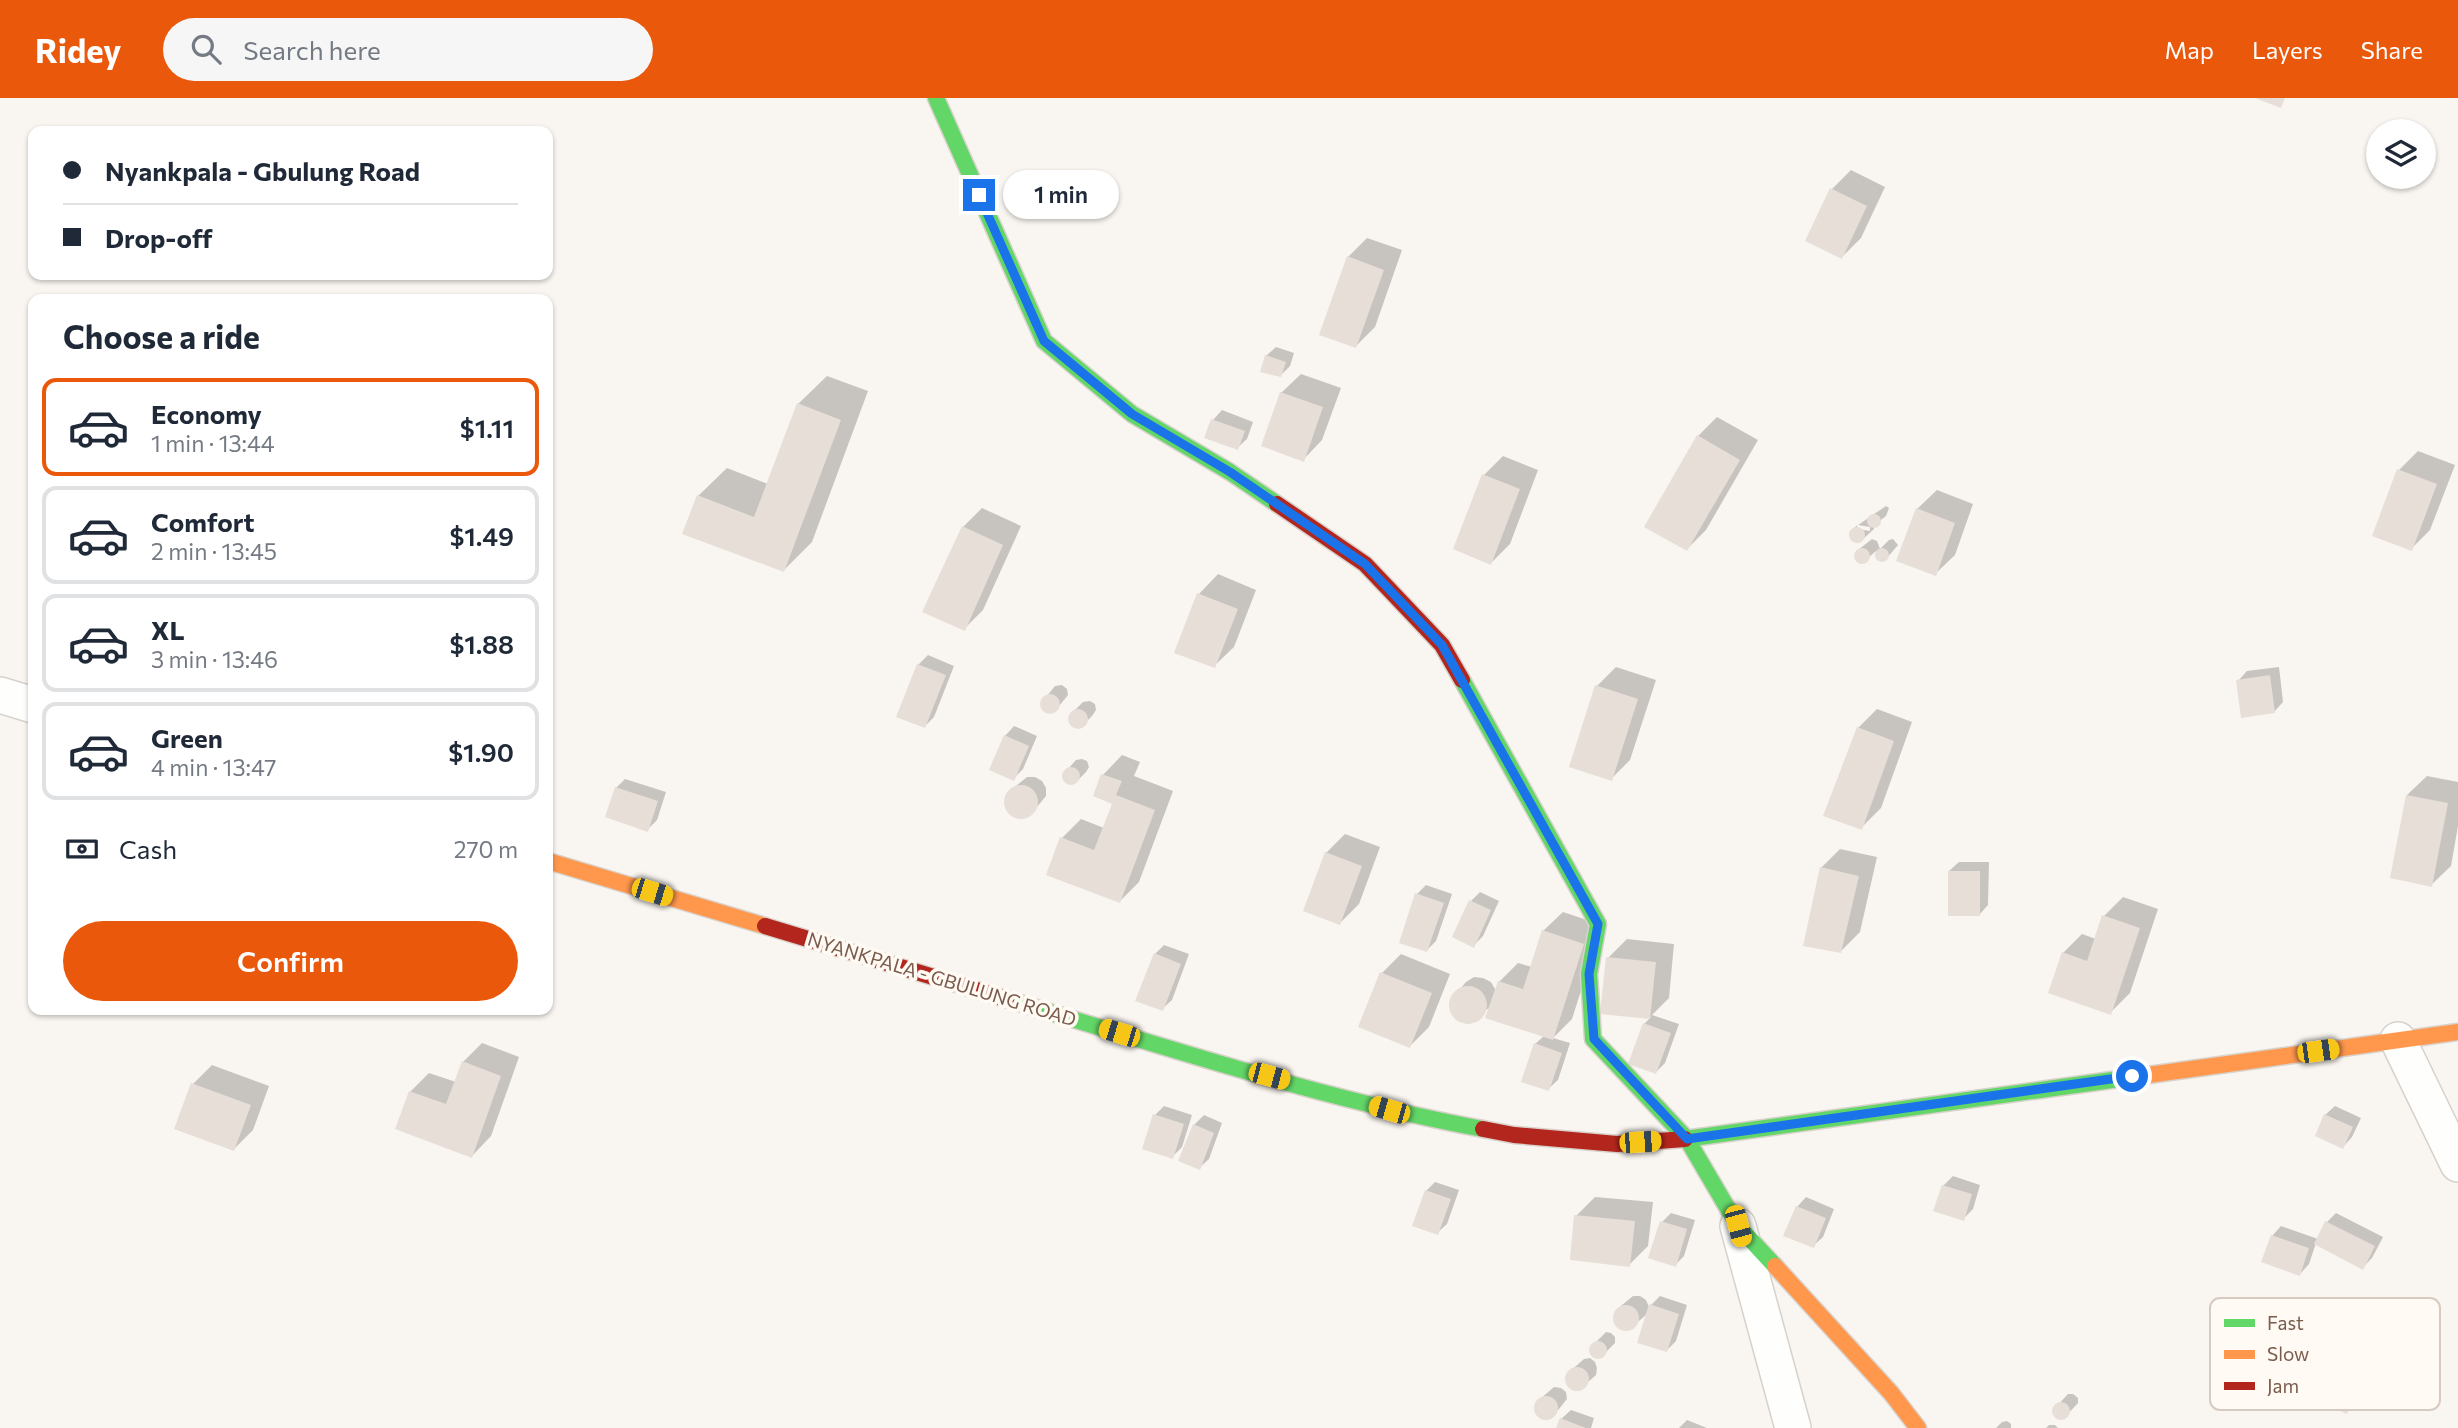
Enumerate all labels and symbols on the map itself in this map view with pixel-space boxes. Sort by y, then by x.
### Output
callout: 1 min [1004,170,1119,220]
route end [963,179,995,211]
car [629,876,676,908]
street label: NYANKPALA - GBULUNG ROAD [805,927,1079,1030]
car [1096,1017,1143,1049]
car [2296,1038,2341,1064]
car [1246,1060,1293,1092]
route start [2116,1060,2148,1092]
car [1366,1094,1413,1126]
car [1619,1130,1662,1154]
car [1723,1203,1754,1249]
legend [2210,1298,2440,1410]
text: Fast [2267,1311,2304,1334]
text: Slow [2267,1342,2309,1365]
text: Jam [2267,1374,2299,1397]

